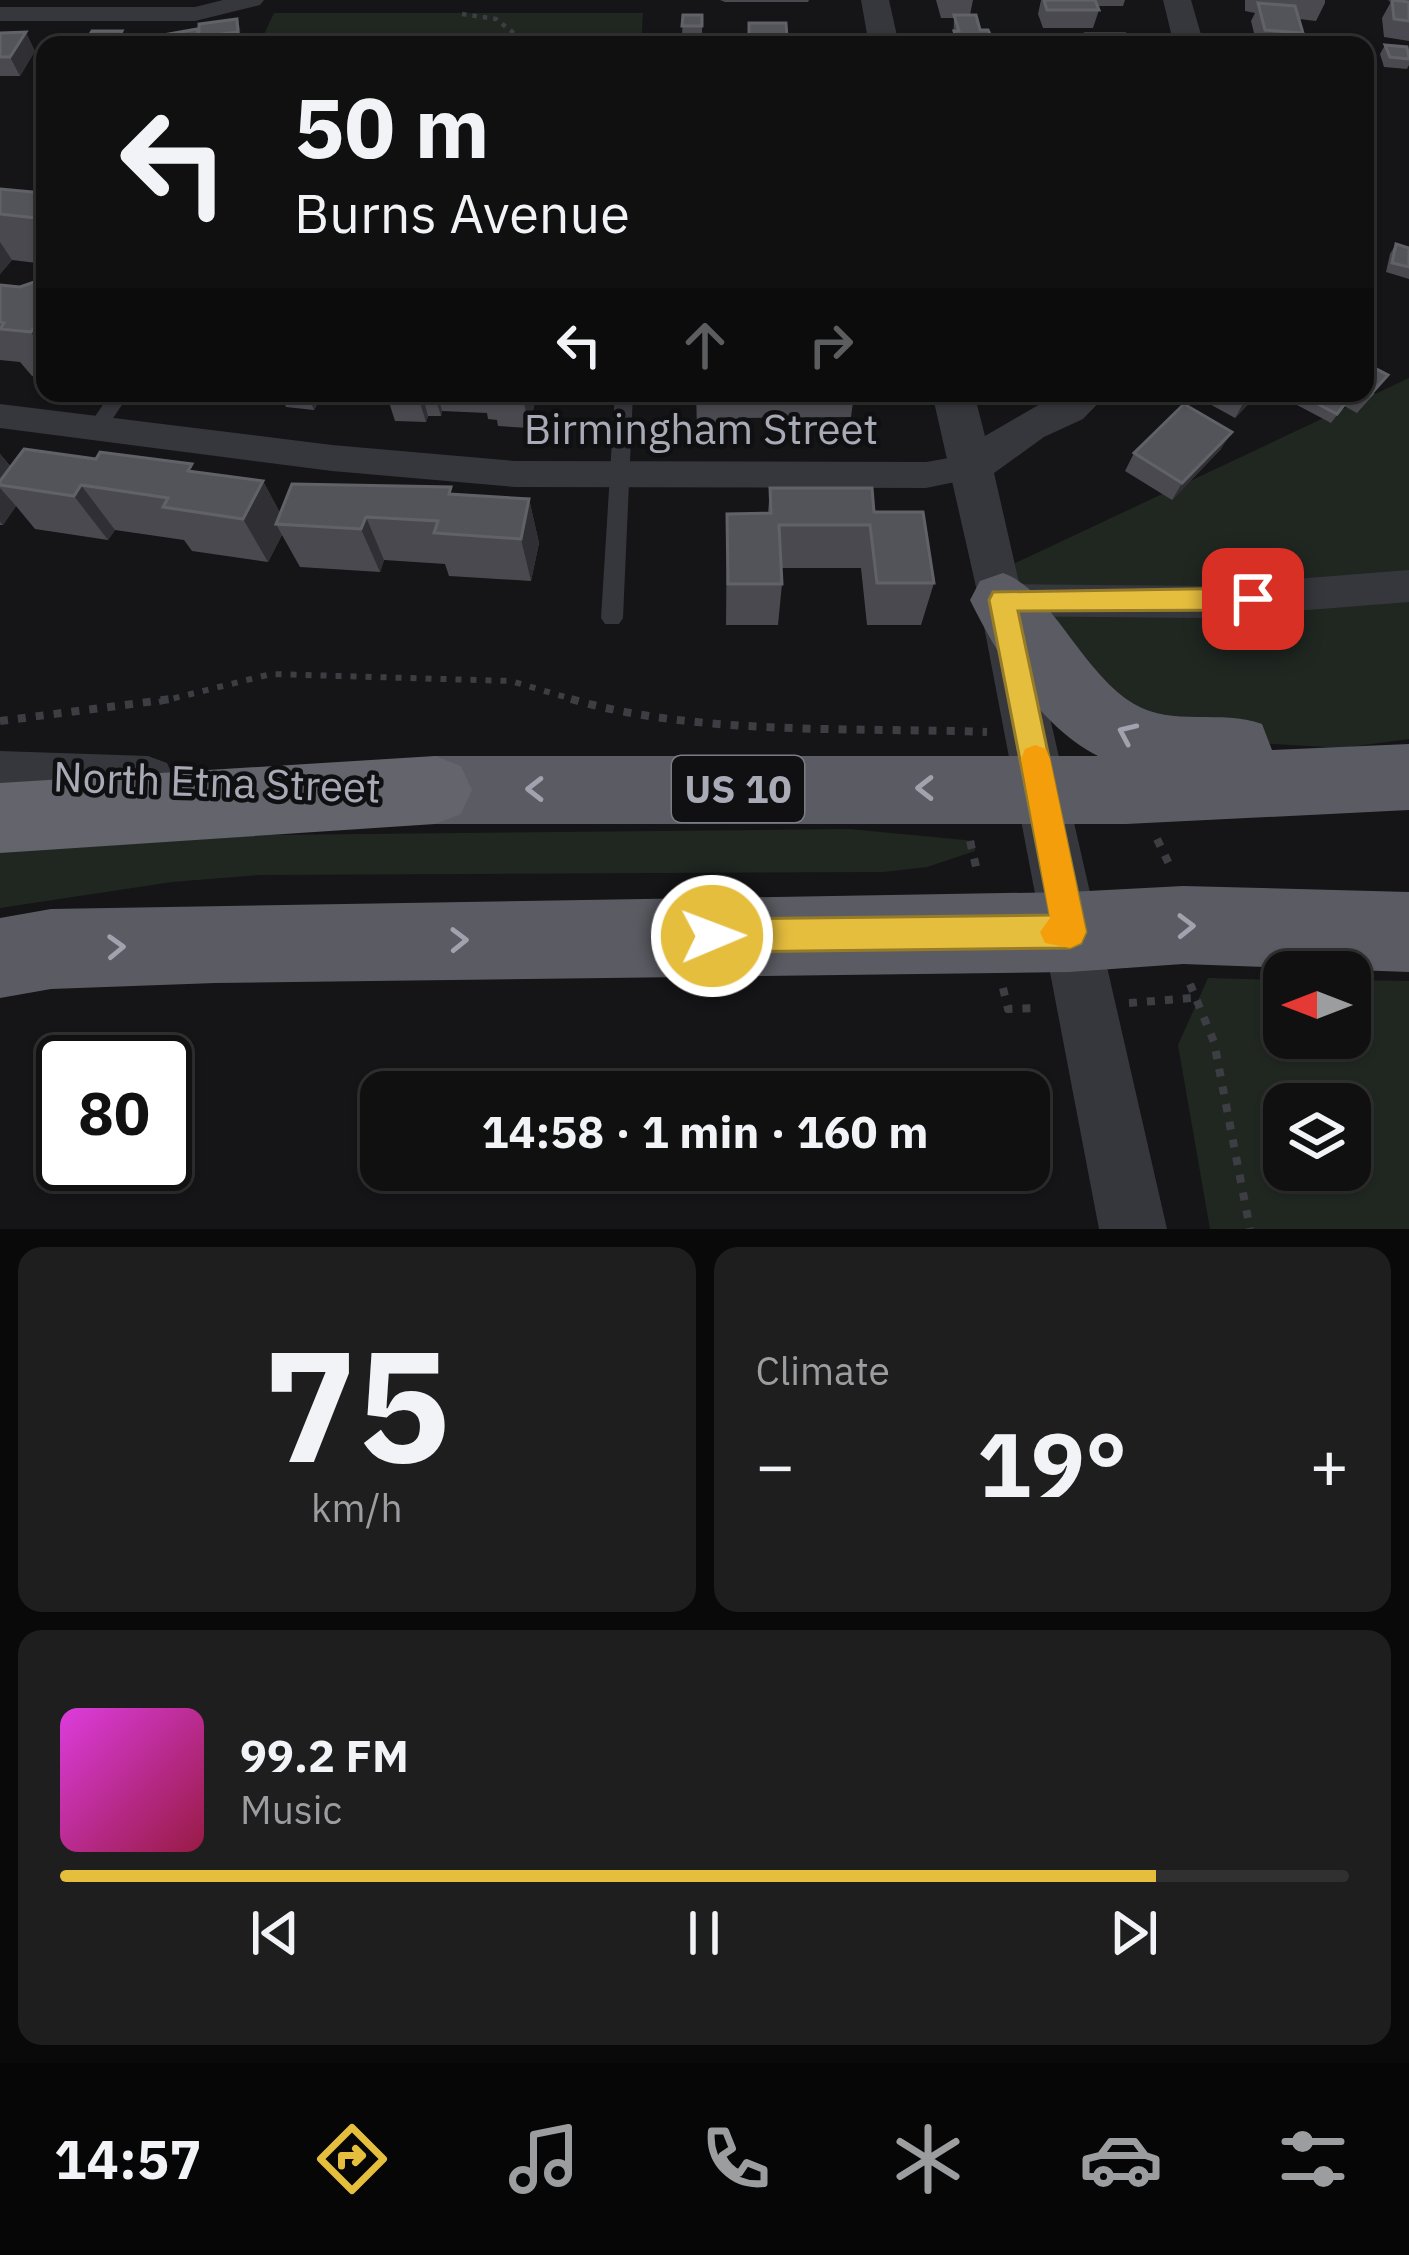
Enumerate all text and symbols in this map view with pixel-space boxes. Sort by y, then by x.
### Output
text: 50 m [294,72,490,181]
icon: left [96,84,252,240]
text: Burns Avenue [294,178,630,248]
icon: left [546,312,612,378]
icon: ahead [672,312,738,378]
icon: right [798,312,864,378]
street label: Birmingham Street [524,401,878,456]
pin [1202,548,1304,650]
icon: arrive [1220,566,1286,632]
one-way arrow [1118,724,1139,748]
street label: North Etna Street [52,748,382,815]
road number: US 10 [672,756,804,822]
one-way arrow [915,775,933,801]
one-way arrow [525,776,543,802]
position arrow [649,873,775,999]
one-way arrow [1177,913,1196,939]
one-way arrow [450,927,469,953]
one-way arrow [107,934,126,960]
north arrow [1263,951,1371,1059]
map controls [1263,951,1371,1191]
speed limit sign: 80 [36,1035,192,1191]
button: layers [1263,1083,1371,1191]
text: 14:58 · 1 min · 160 m [482,1102,928,1160]
text: 75 [263,1302,450,1505]
text: Climate [756,1345,890,1396]
text: 19° [977,1405,1127,1522]
text: − [756,1421,795,1507]
text: + [1309,1421,1349,1507]
text: km/h [311,1482,403,1533]
text: 99.2 FM [240,1726,409,1784]
text: Music [240,1784,342,1835]
icon: previous [242,1900,308,1966]
icon: pause [671,1900,737,1966]
icon: next [1101,1900,1167,1966]
icon: directions [310,2117,394,2201]
icon: music [502,2117,586,2201]
icon: phone [694,2117,778,2201]
icon: climate [886,2117,970,2201]
icon: car [1079,2117,1163,2201]
icon: filters [1271,2117,1355,2201]
text: 14:57 [54,2124,202,2194]

